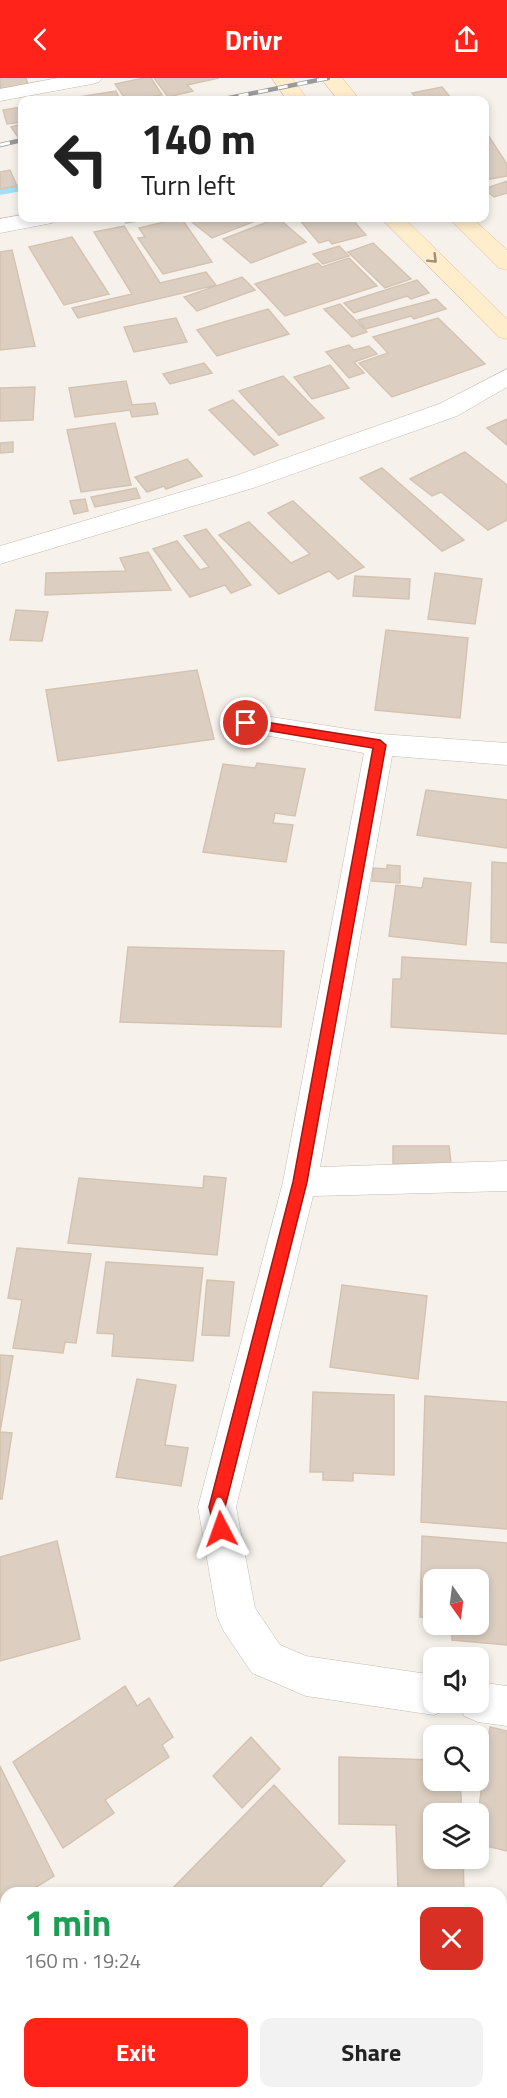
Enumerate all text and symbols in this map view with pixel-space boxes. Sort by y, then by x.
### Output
text: Drivr [225,19,282,60]
icon: back [24,23,57,56]
icon: share [450,23,483,56]
text: 140 m [141,106,256,170]
icon: left [42,120,120,198]
text: Turn left [141,164,235,205]
one-way arrow [426,251,437,262]
pin [220,697,271,748]
icon: arrive [229,706,262,739]
position arrow [189,1497,253,1561]
north arrow [423,1569,489,1635]
map controls [423,1569,489,1869]
button: sound [423,1647,489,1713]
button: search [423,1725,489,1791]
button: layers [423,1803,489,1869]
text: 1 min [24,1895,111,1950]
button: close [420,1907,483,1970]
text: 160 m · 19:24 [24,1945,141,1976]
button: Exit [24,2018,248,2087]
button: Share [260,2018,483,2087]

